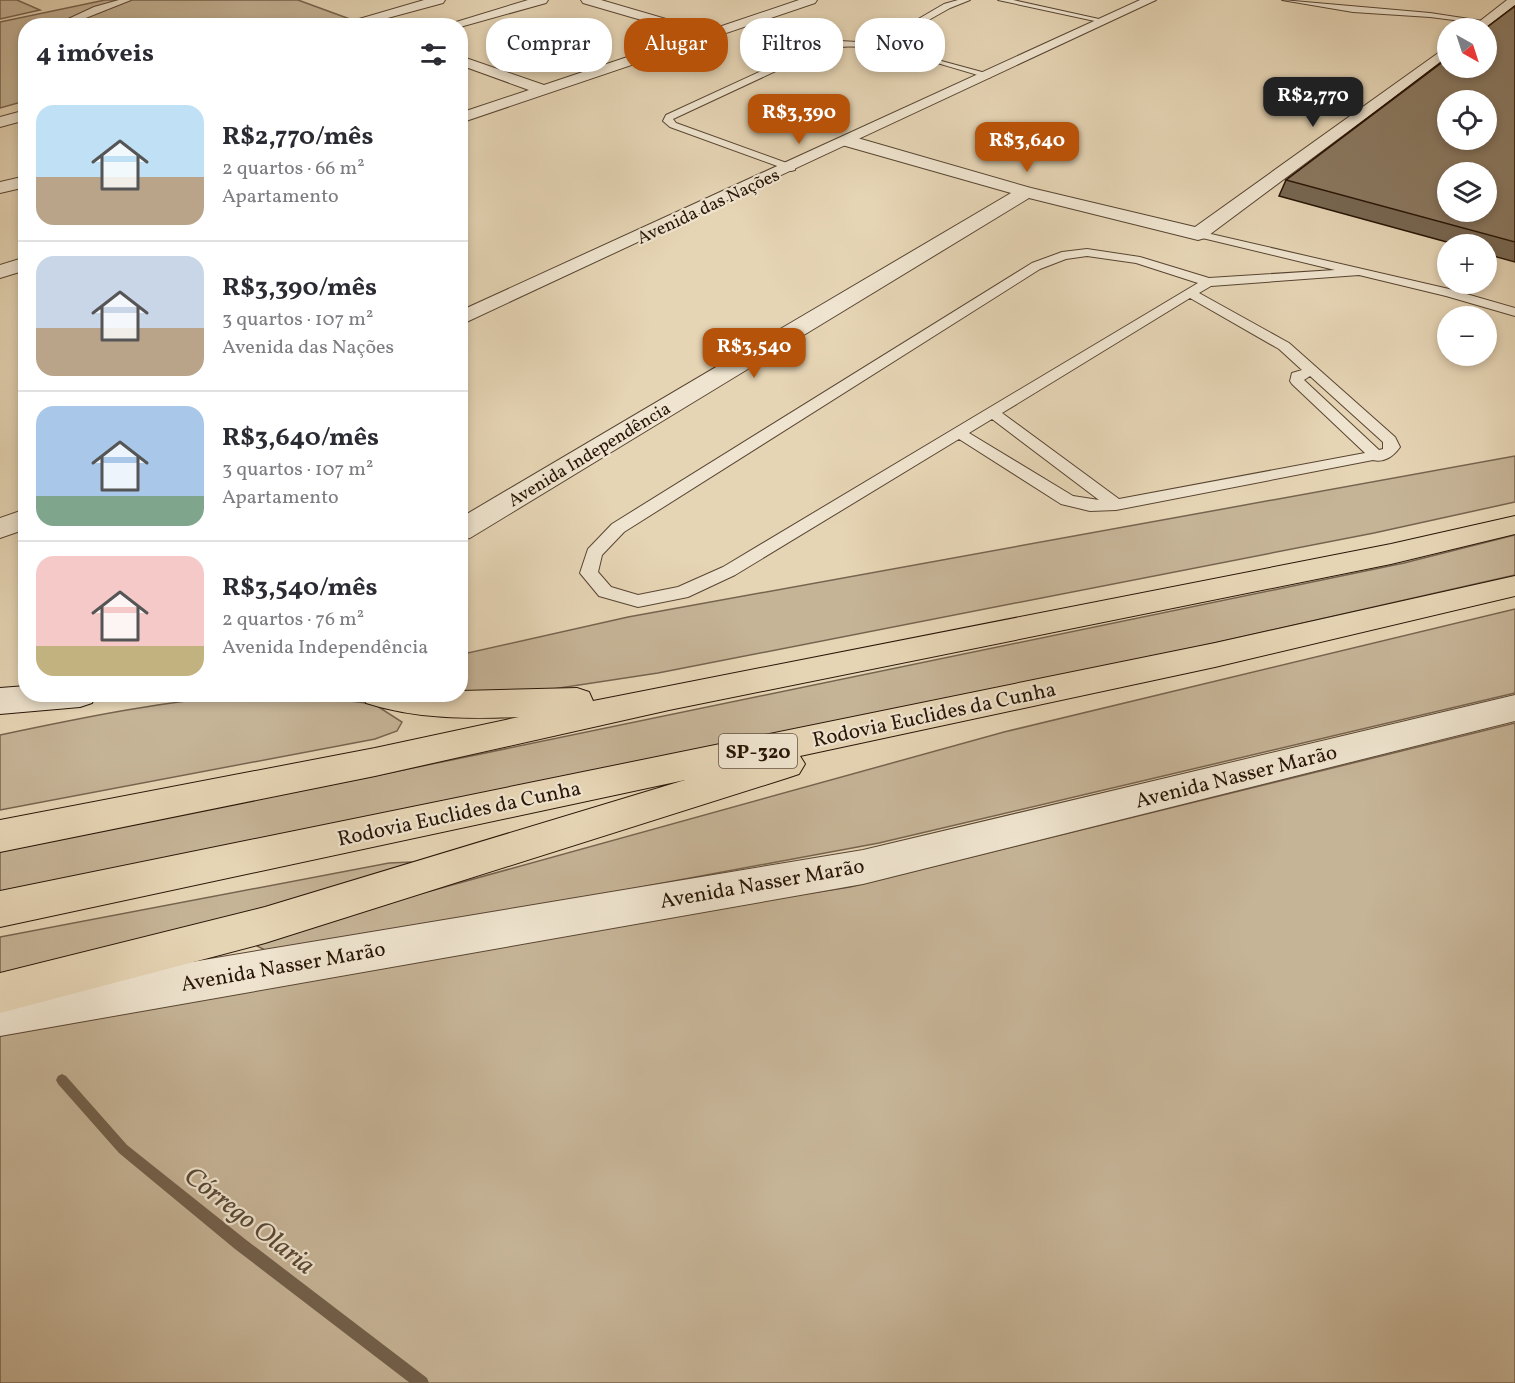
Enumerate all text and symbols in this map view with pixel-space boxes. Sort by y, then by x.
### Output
chip: Comprar [486,18,612,72]
chip: Alugar [624,18,728,72]
chip: Filtros [740,18,843,72]
chip: Novo [855,18,945,72]
north arrow [1437,18,1497,78]
map controls [1437,18,1497,366]
text: 4 imóveis [36,36,154,72]
icon: filters [417,38,450,71]
pin: R$2,770 [1258,77,1368,128]
text: R$2,770 [1277,82,1349,110]
button: locate [1437,90,1497,150]
pin: R$3,390 [744,94,854,145]
text: R$3,390 [762,99,836,127]
text: R$2,770/mês [222,119,373,155]
pin: R$3,640 [972,122,1082,173]
text: R$3,640 [989,127,1065,155]
icon: home [84,129,156,201]
text: 2 quartos · 66 m² [222,155,365,183]
button: layers [1437,162,1497,222]
street label: Avenida das Nações [633,163,784,251]
text: Apartamento [222,183,339,211]
button: + [1437,234,1497,294]
text: R$3,390/mês [222,270,377,306]
icon: home [84,280,156,352]
text: 3 quartos · 107 m² [222,306,373,334]
button: − [1437,306,1497,366]
pin: R$3,540 [699,328,809,379]
text: R$3,540 [717,333,791,361]
text: Avenida das Nações [222,334,394,362]
street label: Avenida Independência [504,397,676,514]
text: R$3,640/mês [222,420,379,456]
icon: home [84,430,156,502]
text: 3 quartos · 107 m² [222,456,373,484]
text: Apartamento [222,484,339,512]
text: R$3,540/mês [222,570,378,606]
icon: home [84,580,156,652]
text: 2 quartos · 76 m² [222,606,364,634]
text: Avenida Independência [222,634,428,662]
street label: Rodovia Euclides da Cunha [810,675,1059,755]
road number: SP-320 [719,734,797,768]
street label: Avenida Nasser Marão [1132,738,1340,817]
street label: Rodovia Euclides da Cunha [335,774,584,854]
street label: Avenida Nasser Marão [658,852,867,917]
street label: Avenida Nasser Marão [179,935,388,1000]
water label: Córrego Olaria [175,1158,322,1285]

